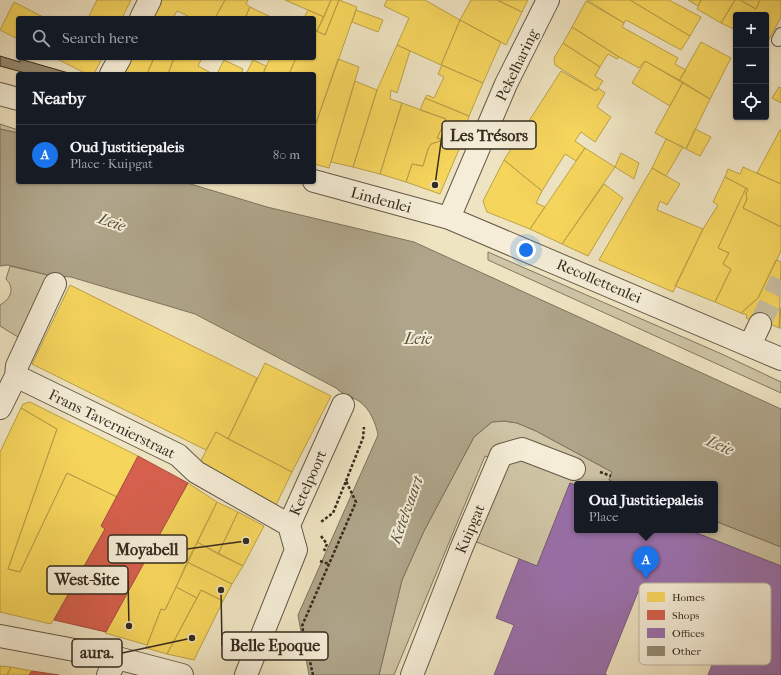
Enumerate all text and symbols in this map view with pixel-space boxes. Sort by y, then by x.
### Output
map controls [733,12,769,120]
button: + [733,12,769,48]
search box [16,16,316,60]
street label: Pekelharing [492,25,543,104]
icon: search [30,27,52,49]
text: Search here [62,29,138,47]
button: − [733,48,769,84]
button: locate [733,84,769,120]
text: Nearby [32,88,86,108]
callout: Les Trésors [442,121,536,149]
text: Les Trésors [450,126,528,145]
text: Oud Justitiepaleis [70,138,184,156]
text: A [41,147,49,162]
text: 80 m [273,147,300,162]
text: Place · Kuipgat [70,156,153,171]
street label: Lindenlei [349,183,414,217]
water label: Leie [95,208,129,236]
your location [516,240,536,260]
street label: Recollettenlei [554,255,645,307]
water label: Leie [403,329,432,348]
street label: Frans Tavernierstraat [46,386,179,463]
water label: Leie [703,431,737,459]
street label: Ketelpoort [286,447,331,519]
water label: Ketelvaart [385,473,427,547]
popup [574,481,718,533]
text: Oud Justitiepaleis [589,491,703,509]
street label: Kuipgat [452,501,489,556]
text: Place [589,509,618,524]
callout: Moyabell [108,535,187,563]
text: Moyabell [115,540,179,560]
pin: A [633,546,659,579]
callout: West-Site [47,566,128,594]
text: West-Site [54,570,119,589]
legend [639,583,771,665]
text: Homes [672,591,705,604]
text: Shops [672,609,699,622]
text: Offices [672,627,705,640]
callout: Belle Epoque [222,632,328,660]
text: Belle Epoque [230,636,320,656]
callout: aura. [72,639,122,667]
text: aura. [80,643,114,662]
text: Other [672,645,701,658]

